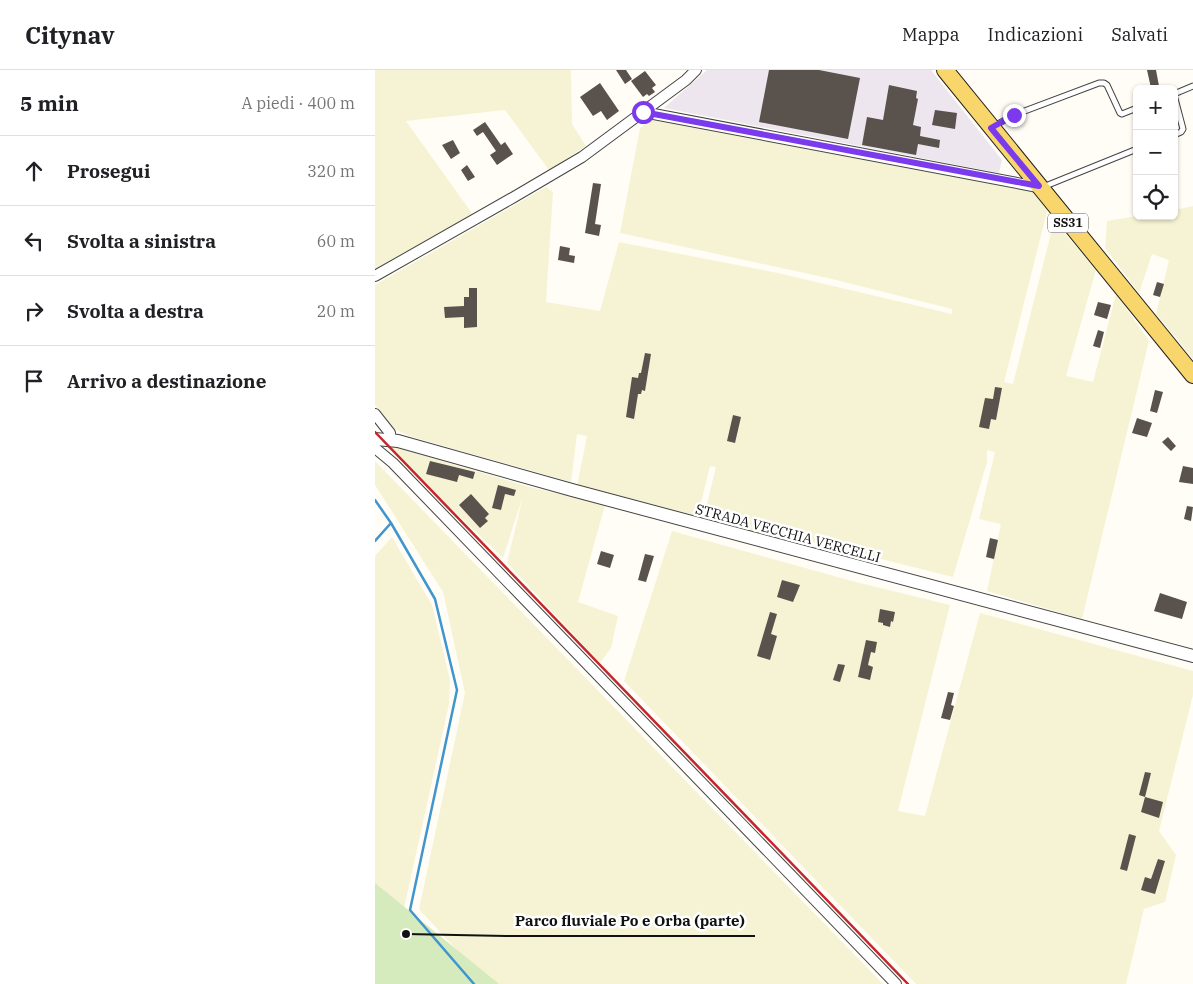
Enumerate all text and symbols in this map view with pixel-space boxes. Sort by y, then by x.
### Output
text: Citynav [25,19,114,51]
text: Mappa [902,23,960,46]
text: Indicazioni [988,23,1083,46]
text: Salvati [1111,23,1168,46]
map controls [1133,85,1178,220]
button: + [1133,85,1178,130]
text: 5 min [20,89,79,117]
text: A piedi · 400 m [242,93,355,113]
route start [632,101,655,124]
route end [1003,104,1026,127]
button: − [1133,130,1178,175]
icon: ahead [20,157,48,185]
text: Prosegui [67,159,150,183]
text: 320 m [307,161,355,181]
button: locate [1133,175,1178,220]
road number: SS31 [1048,214,1088,232]
icon: left [20,227,48,255]
text: Svolta a sinistra [67,229,216,253]
text: 60 m [317,231,355,251]
icon: right [20,297,48,325]
text: Svolta a destra [67,299,204,323]
text: 20 m [317,301,355,321]
icon: arrive [20,367,48,395]
text: Arrivo a destinazione [67,369,266,393]
street label: STRADA VECCHIA VERCELLI [694,500,883,566]
callout: Parco fluviale Po e Orba (parte) [506,906,755,936]
text: Parco fluviale Po e Orba (parte) [515,911,745,930]

